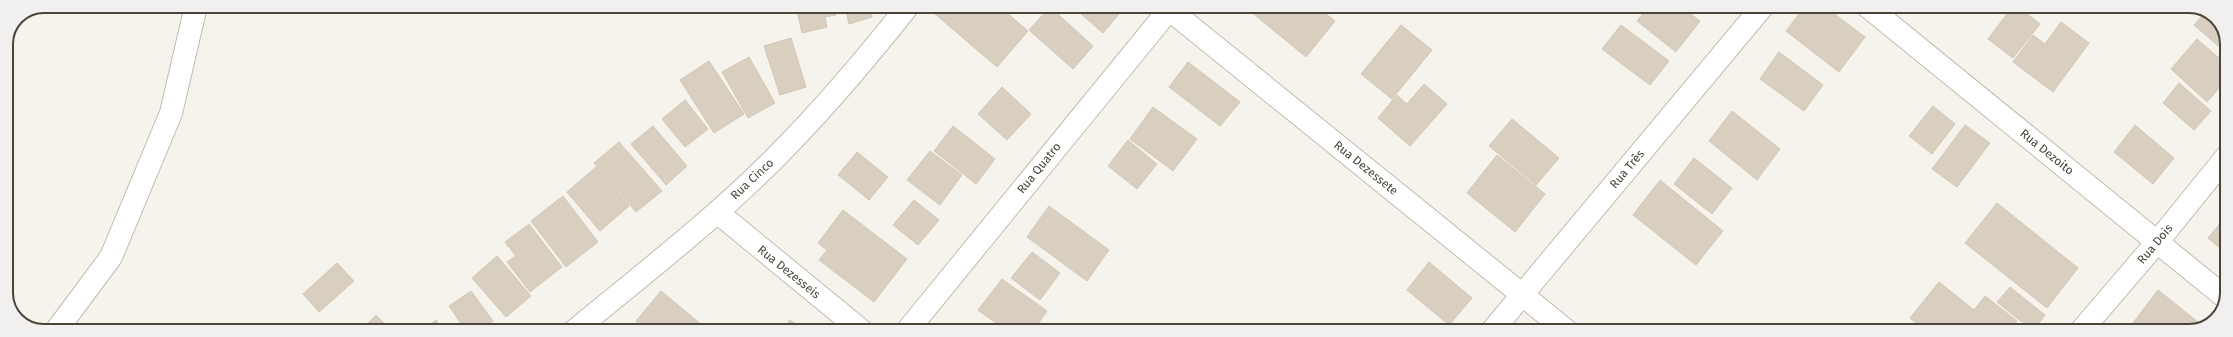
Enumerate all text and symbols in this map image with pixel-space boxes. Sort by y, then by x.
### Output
street label: Rua Dezoito [2017,126,2077,178]
street label: Rua Dezessete [1331,138,1401,198]
street label: Rua Quatro [1014,140,1064,196]
street label: Rua Três [1607,146,1647,191]
street label: Rua Cinco [728,156,776,202]
street label: Rua Dois [2134,221,2176,267]
street label: Rua Dezesseis [755,243,823,302]

